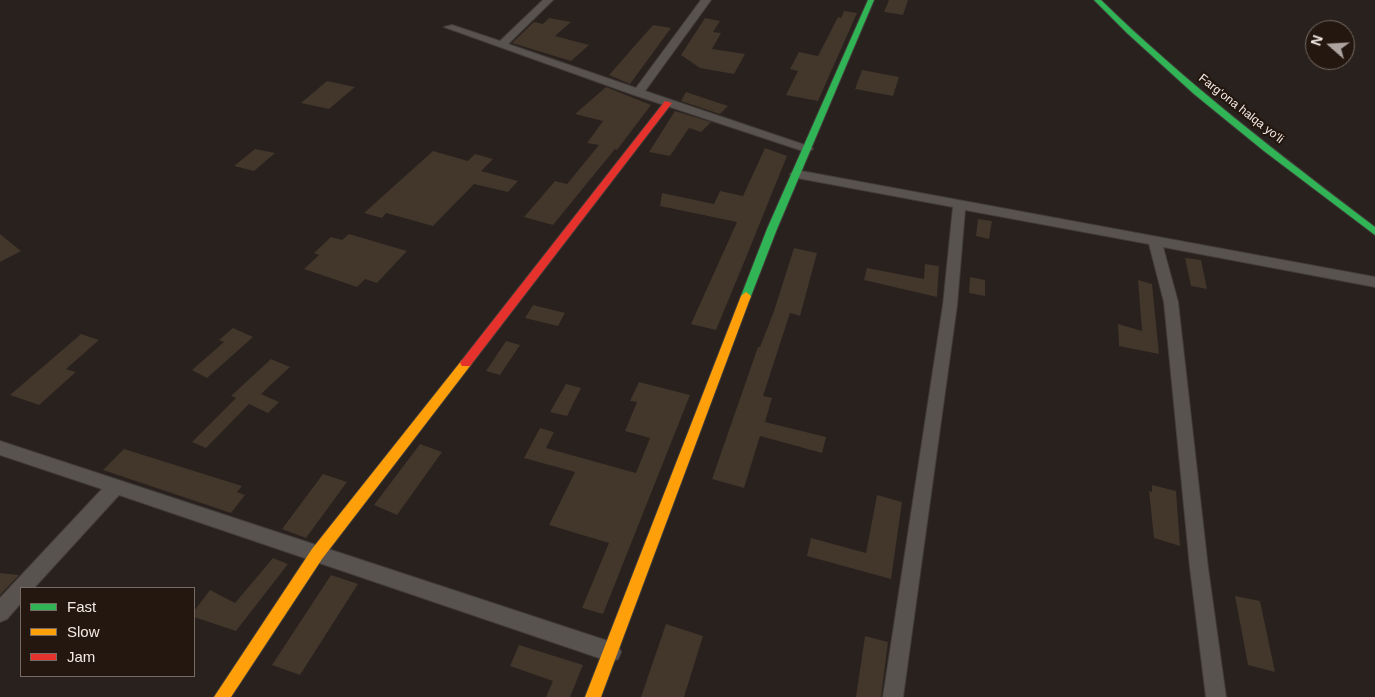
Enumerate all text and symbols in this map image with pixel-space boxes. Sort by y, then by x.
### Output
north arrow [1305,20,1355,70]
text: N [1308,33,1326,48]
street label: Farg‘ona halqa yo‘li [1196,71,1286,147]
legend [20,587,195,677]
text: Fast [67,598,96,615]
text: Slow [67,623,100,640]
text: Jam [67,648,95,665]

